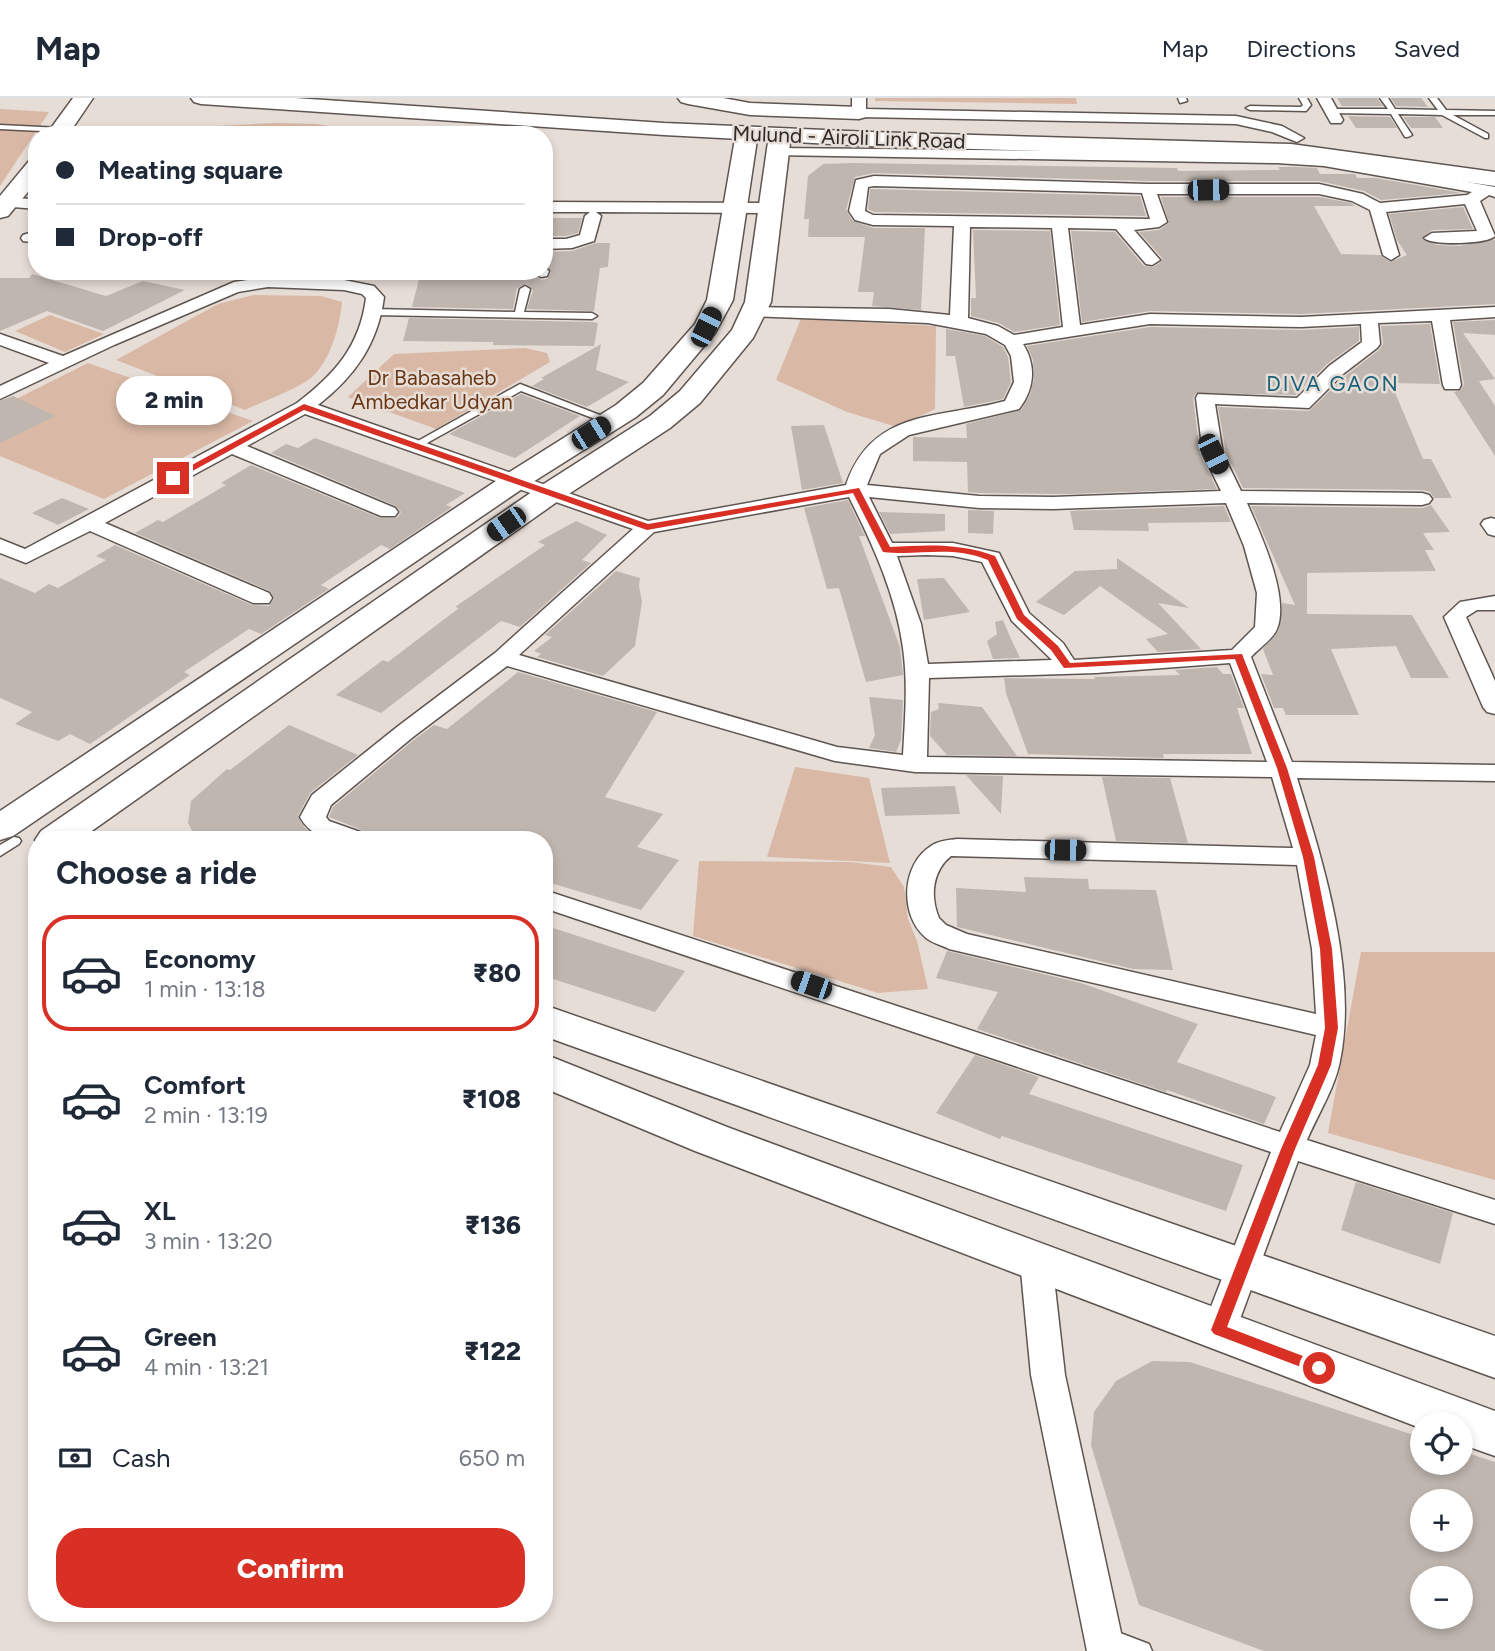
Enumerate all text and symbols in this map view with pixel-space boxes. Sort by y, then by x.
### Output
text: Map [35,29,101,68]
text: Map [1162,34,1208,63]
text: Directions [1246,34,1356,63]
text: Saved [1394,34,1460,63]
street label: Mulund - Airoli Link Road [732,120,966,154]
text: Meating square [98,154,283,186]
car [1187,179,1230,201]
text: Drop-off [98,221,203,253]
car [688,304,725,350]
park label: Dr Babasaheb Ambedkar Udyan [351,365,513,414]
district label: DIVA GAON [1266,371,1400,396]
callout: 2 min [115,376,231,426]
text: 2 min [145,386,203,414]
car [568,413,615,453]
car [1195,431,1232,477]
route end [157,462,189,494]
car [483,503,530,545]
car [1044,839,1087,861]
text: Choose a ride [56,854,257,892]
icon: car [60,942,123,1005]
text: Economy [144,943,256,975]
text: ₹80 [473,957,521,989]
car [788,968,835,1002]
text: 1 min · 13:18 [144,975,266,1003]
icon: car [60,1068,123,1131]
text: Comfort [144,1069,246,1101]
text: ₹108 [462,1083,521,1115]
text: 2 min · 13:19 [144,1101,268,1129]
icon: car [60,1194,123,1257]
text: XL [144,1195,176,1227]
text: ₹136 [465,1209,521,1241]
text: 3 min · 13:20 [144,1227,273,1255]
icon: car [60,1320,123,1383]
text: Green [144,1321,217,1353]
text: ₹122 [464,1335,521,1367]
route start [1303,1352,1335,1384]
text: 4 min · 13:21 [144,1353,269,1381]
map controls [1410,1412,1473,1629]
button: locate [1410,1412,1473,1475]
icon: cash [56,1439,94,1477]
text: Cash [112,1442,171,1474]
text: 650 m [459,1444,525,1472]
button: + [1410,1489,1473,1552]
button: Confirm [56,1528,525,1608]
button: − [1410,1566,1473,1629]

